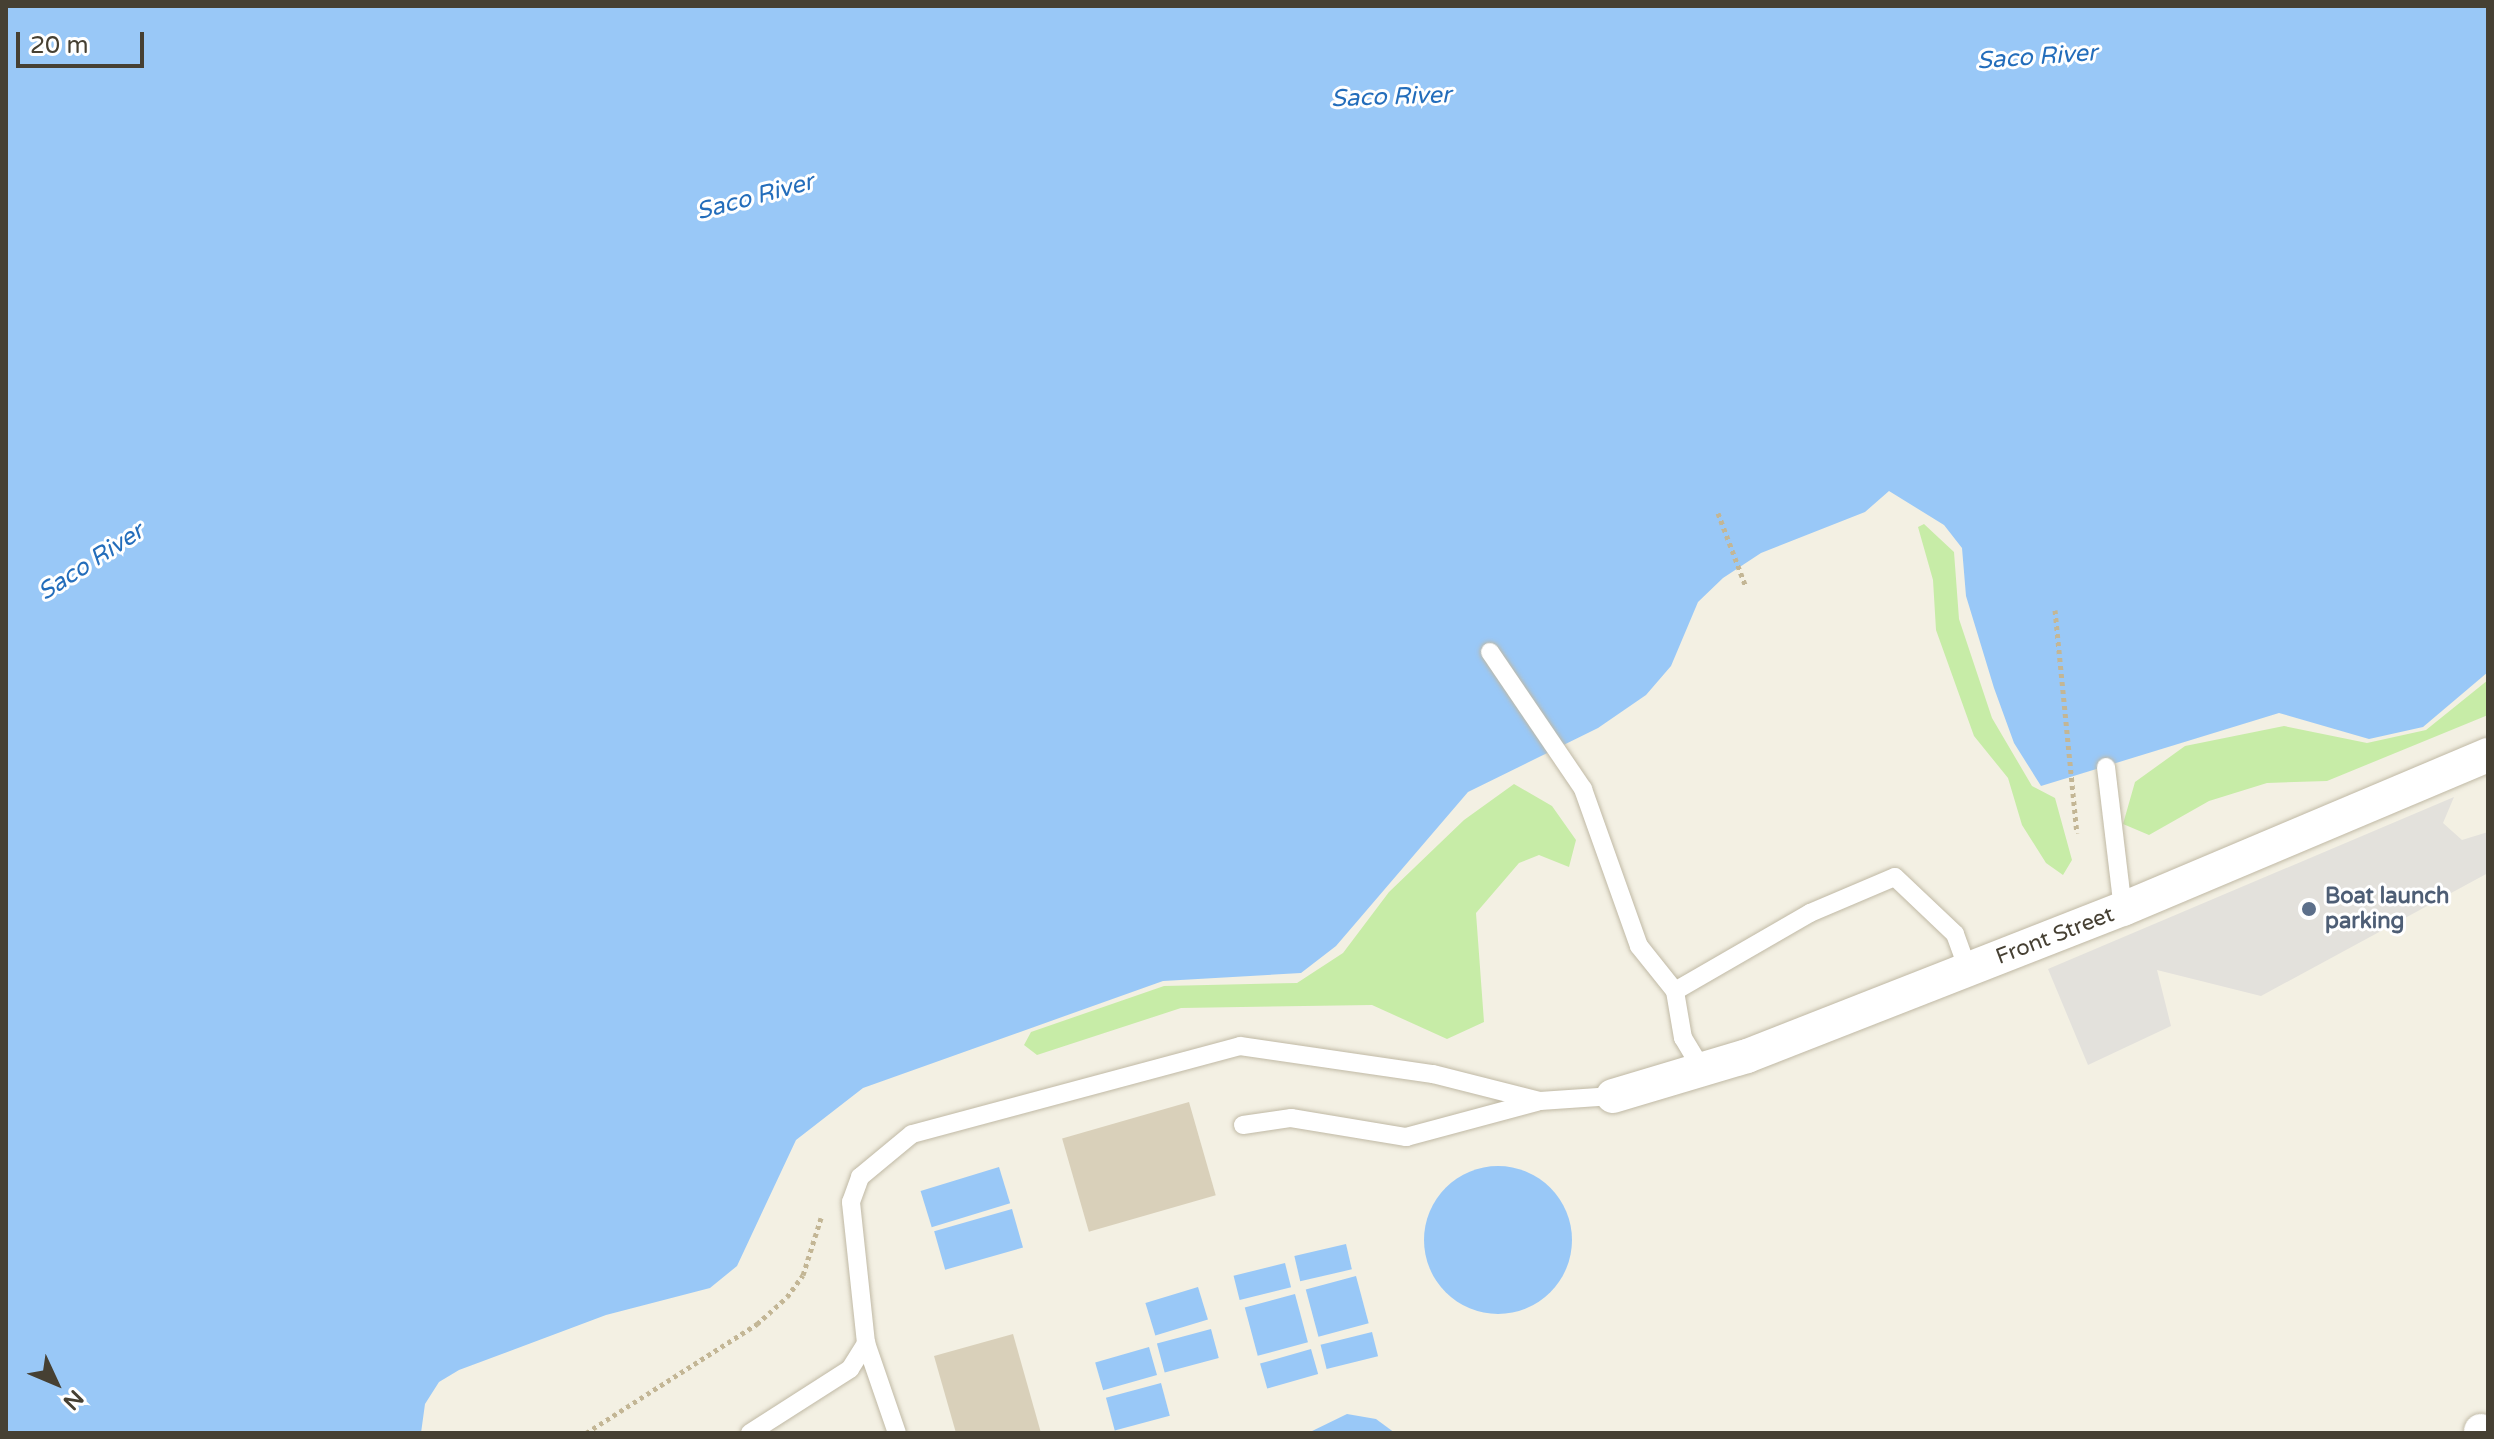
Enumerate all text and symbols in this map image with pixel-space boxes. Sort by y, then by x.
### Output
scale bar [20,16,148,66]
text: 20 m [30,31,88,60]
water label: Saco River [1976,38,2098,76]
water label: Saco River [1330,81,1452,113]
water label: Saco River [693,168,817,226]
water label: Saco River [33,517,149,607]
place label: Boat launch parking [2325,883,2449,934]
marker: Boat launch parking [2300,900,2318,918]
street label: Front Street [1992,901,2118,971]
north arrow [16,1343,96,1423]
text: N [58,1384,89,1415]

